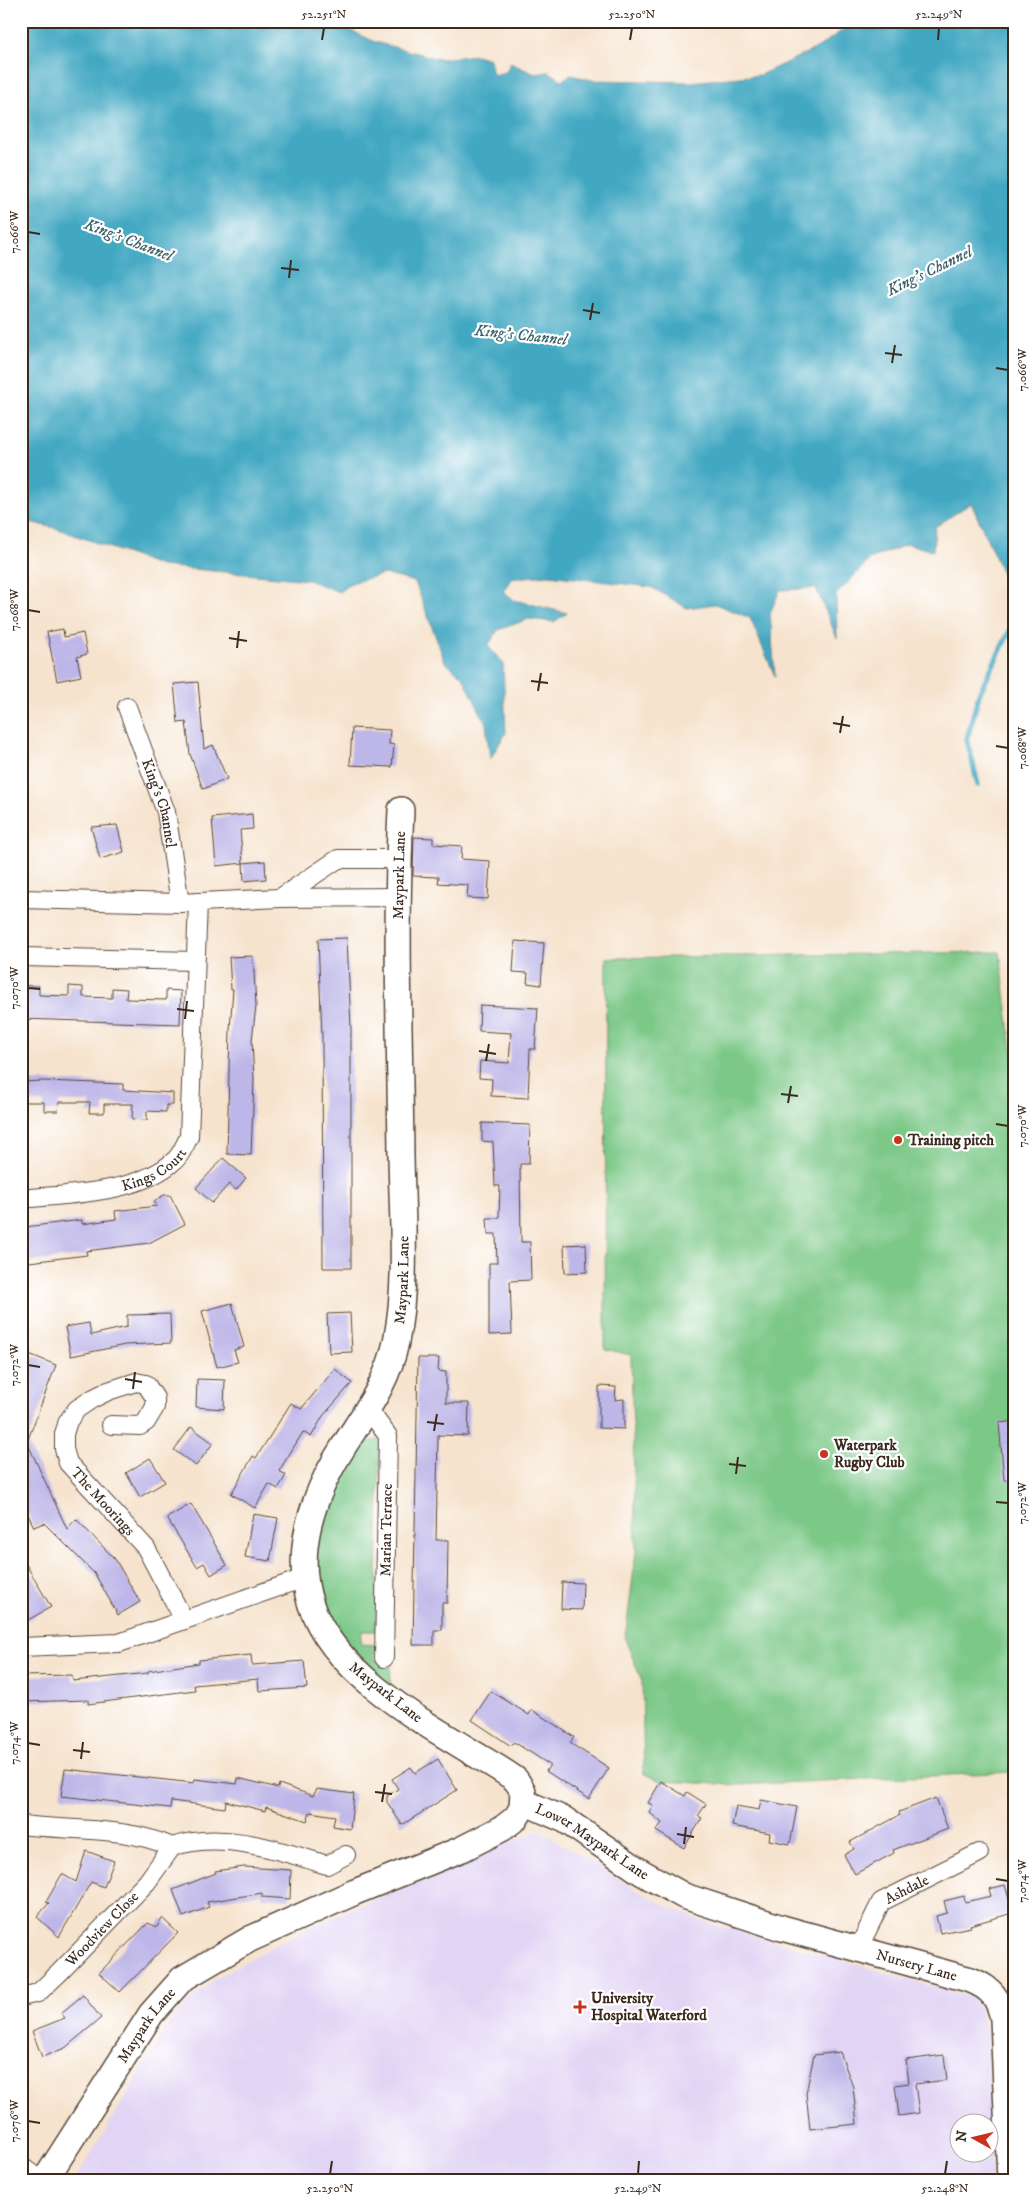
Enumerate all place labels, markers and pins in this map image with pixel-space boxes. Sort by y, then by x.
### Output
place label: Training pitch [907,1131,994,1150]
marker: Training pitch [892,1134,904,1146]
place label: Waterpark Rugby Club [833,1436,905,1472]
marker: Waterpark Rugby Club [818,1448,830,1460]
place label: University Hospital Waterford [591,1989,707,2025]
marker: University Hospital Waterford [573,2000,587,2014]

